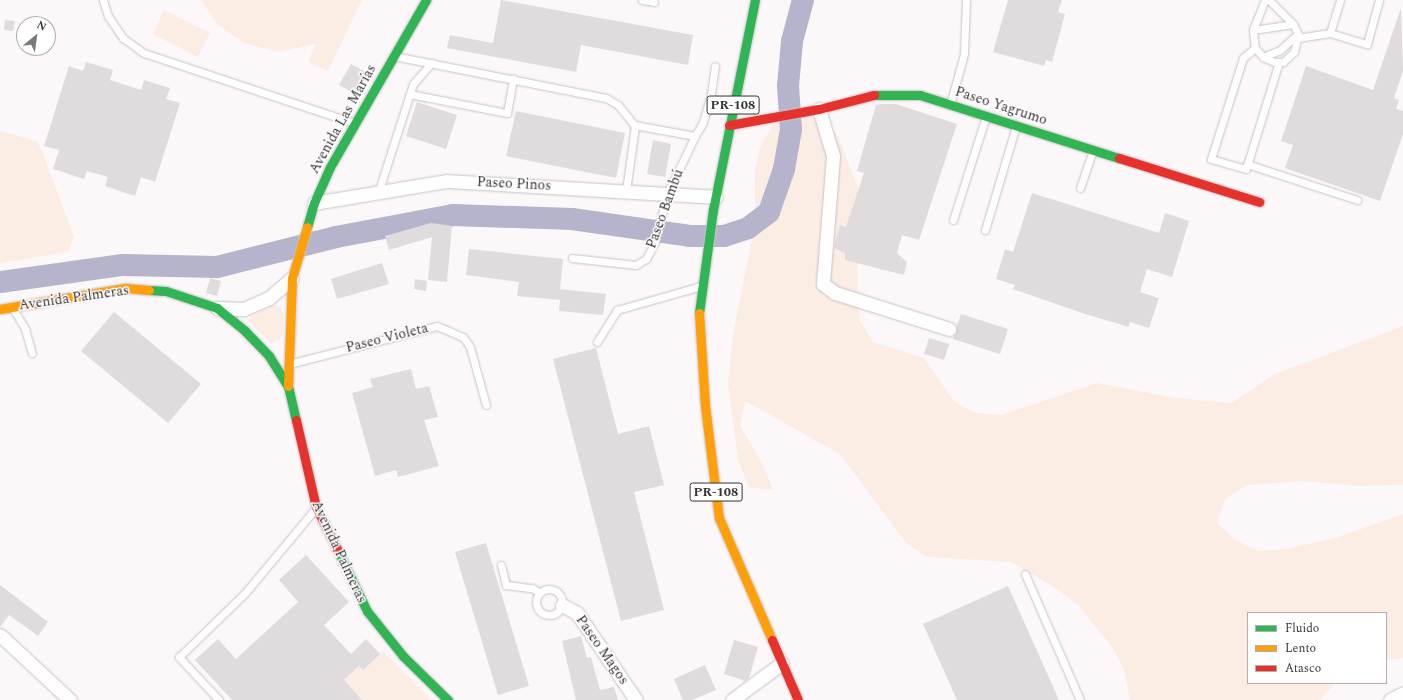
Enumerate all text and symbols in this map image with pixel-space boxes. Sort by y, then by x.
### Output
north arrow [16,16,56,56]
text: N [34,16,50,36]
street label: Avenida Las Marías [306,61,380,177]
street label: Paseo Yagrumo [953,83,1049,129]
road number: PR-108 [706,94,760,116]
street label: Paseo Bambú [643,167,687,251]
street label: Paseo Pinos [476,174,552,194]
street label: Avenida Palmeras [18,282,130,314]
street label: Paseo Violeta [344,320,430,356]
road number: PR-108 [689,481,743,503]
street label: Avenida Palmeras [308,498,370,606]
street label: Paseo Magos [572,612,632,688]
legend [1247,612,1387,684]
text: Fluido [1285,619,1319,638]
text: Lento [1285,639,1316,658]
text: Atasco [1285,659,1321,678]

